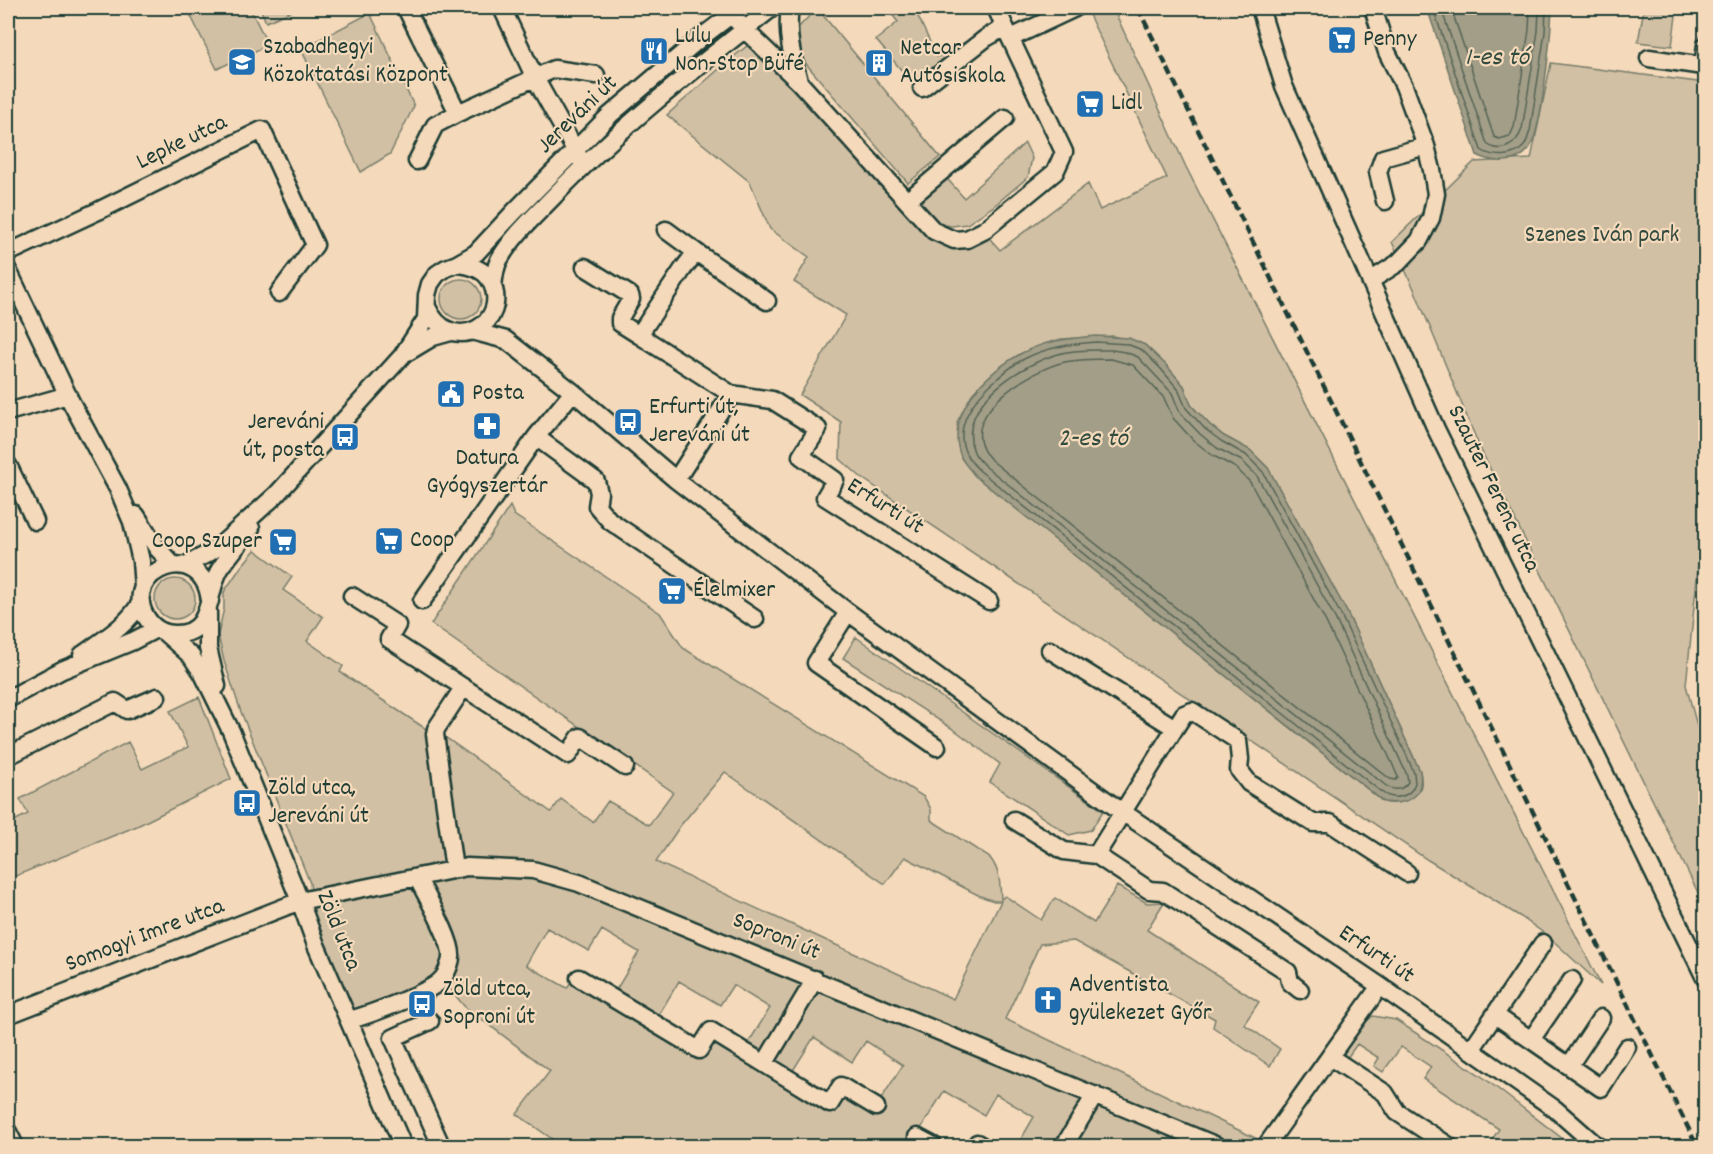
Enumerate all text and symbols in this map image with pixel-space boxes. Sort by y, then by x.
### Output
place label: Lulu Non-Stop Büfé [675,20,804,82]
place label: Penny [1363,23,1418,57]
supermarket icon: Penny [1326,24,1358,56]
place label: Szabadhegyi Közoktatási Központ [263,31,448,93]
place label: Netcar Autósiskola [900,32,1006,94]
restaurant icon: Lulu Non-Stop Büfé [638,35,670,67]
water label: 1-es tó [1465,40,1532,77]
school or university icon: Szabadhegyi Közoktatási Központ [226,46,258,78]
building icon: Netcar Autósiskola [863,47,895,79]
street label: Jereváni út [530,68,626,162]
place label: Lidl [1111,87,1142,121]
supermarket icon: Lidl [1074,88,1106,120]
street label: Lepke utca [131,106,234,180]
park label: Szenes Iván park [1525,219,1679,253]
place label: Posta [472,377,525,411]
public building icon: Posta [435,378,467,410]
place label: Erfurti út, Jereváni út [649,391,750,453]
street label: Szauter Ferenc utca [1438,400,1549,579]
place label: Jereváni út, posta [243,406,325,468]
bus stop icon: Erfurti út, Jereváni út [612,406,644,438]
pharmacy icon: Datura Gyógyszertár [471,410,503,442]
bus stop icon: Jereváni út, posta [329,421,361,453]
water label: 2-es tó [1058,421,1131,458]
place label: Datura Gyógyszertár [426,442,548,504]
street label: Erfurti út [840,470,930,544]
place label: Coop [410,524,454,558]
place label: Coop Szuper [152,525,262,559]
supermarket icon: Coop [373,525,405,557]
supermarket icon: Coop Szuper [267,526,299,558]
place label: Élelmixer [693,574,775,608]
supermarket icon: Élelmixer [656,575,688,607]
place label: Zöld utca, Jereváni út [268,772,369,834]
bus stop icon: Zöld utca, Jereváni út [231,787,263,819]
street label: Zöld utca [307,886,370,977]
street label: Somogyi Imre utca [61,890,230,982]
street label: Soproni út [727,904,825,970]
street label: Erfurti út [1331,917,1421,993]
place label: Adventista gyülekezet Győr [1069,969,1212,1031]
place label: Zöld utca, Soproni út [443,973,535,1035]
church icon: Adventista gyülekezet Győr [1032,984,1064,1016]
bus stop icon: Zöld utca, Soproni út [406,988,438,1020]

